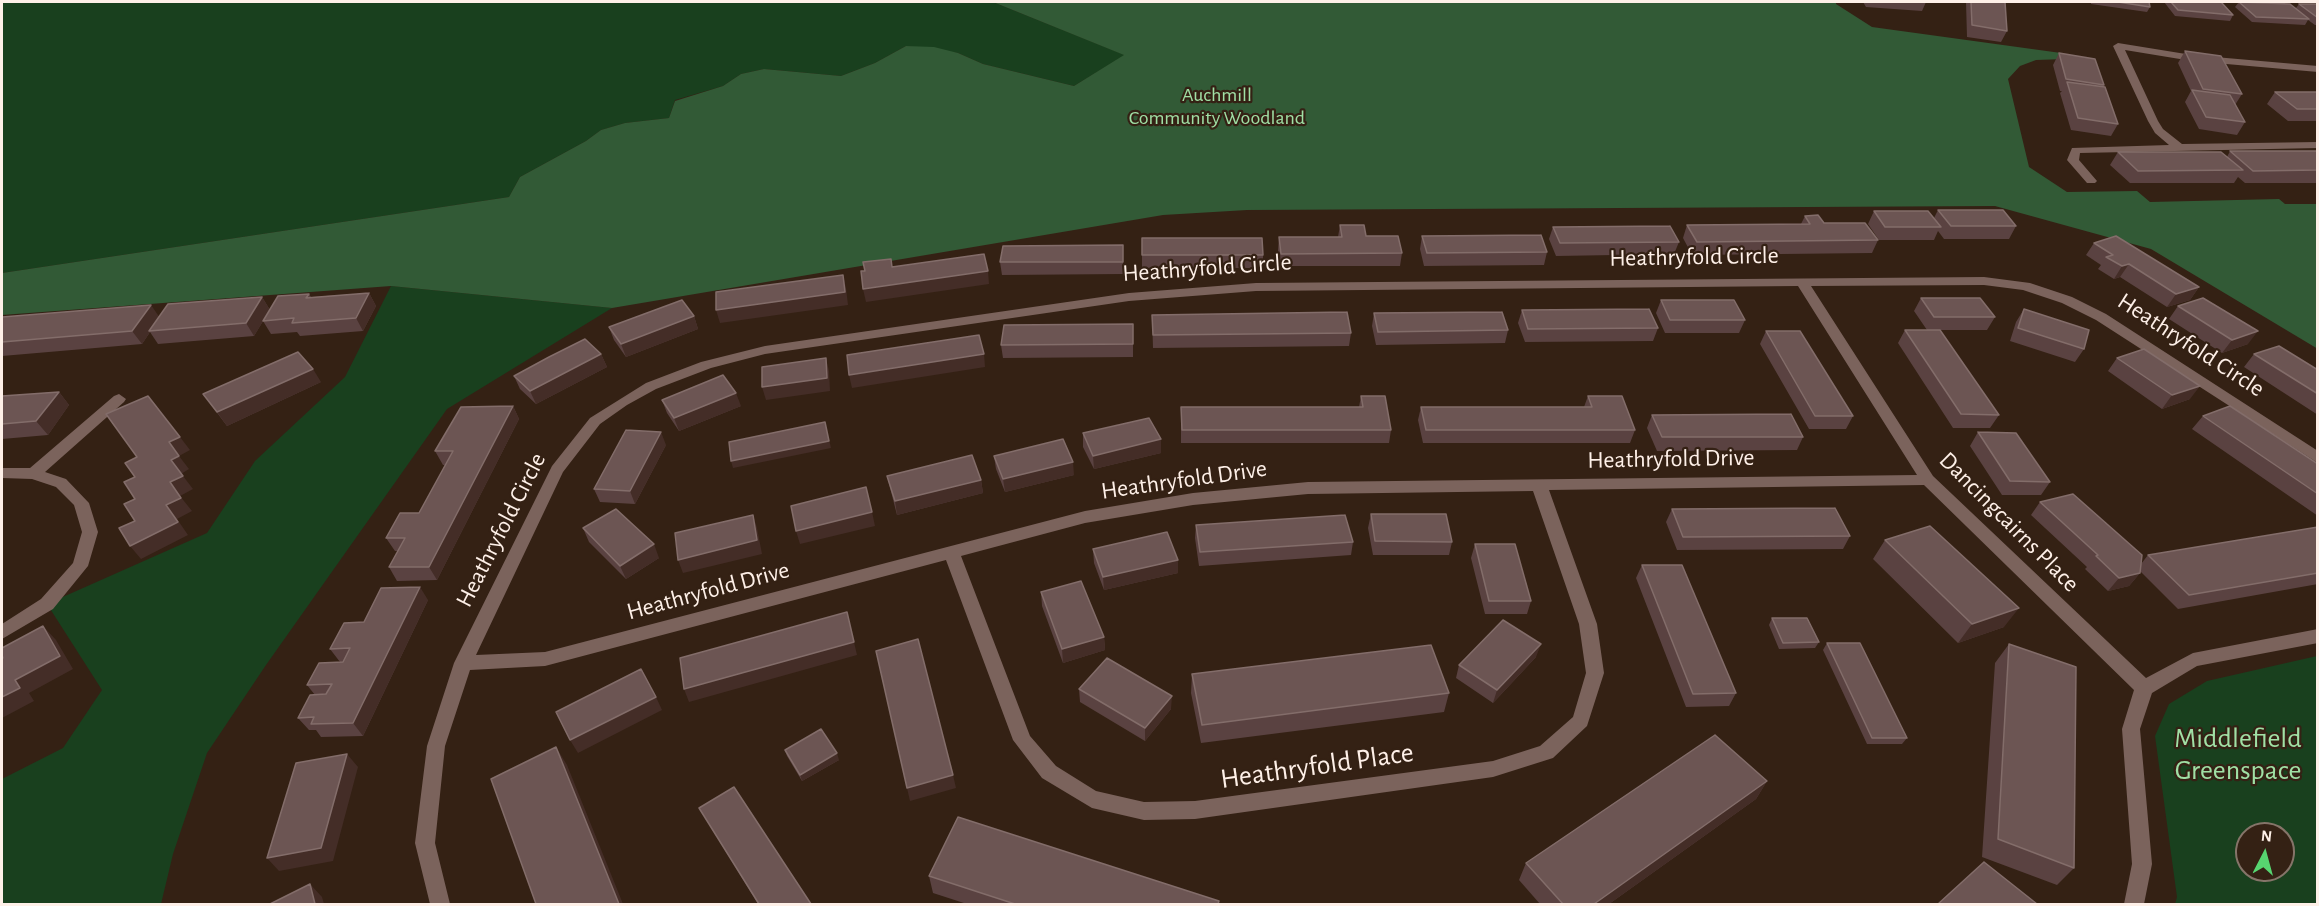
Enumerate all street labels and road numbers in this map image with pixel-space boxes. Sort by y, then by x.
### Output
street label: Heathryfold Circle [1609,241,1779,273]
street label: Heathryfold Circle [1121,248,1293,288]
street label: Heathryfold Circle [2112,287,2270,403]
street label: Heathryfold Drive [1587,443,1755,475]
street label: Dancingcairns Place [1933,446,2085,598]
street label: Heathryfold Circle [450,448,552,612]
street label: Heathryfold Drive [1099,454,1269,506]
street label: Heathryfold Drive [624,555,792,627]
street label: Heathryfold Place [1218,736,1416,796]

